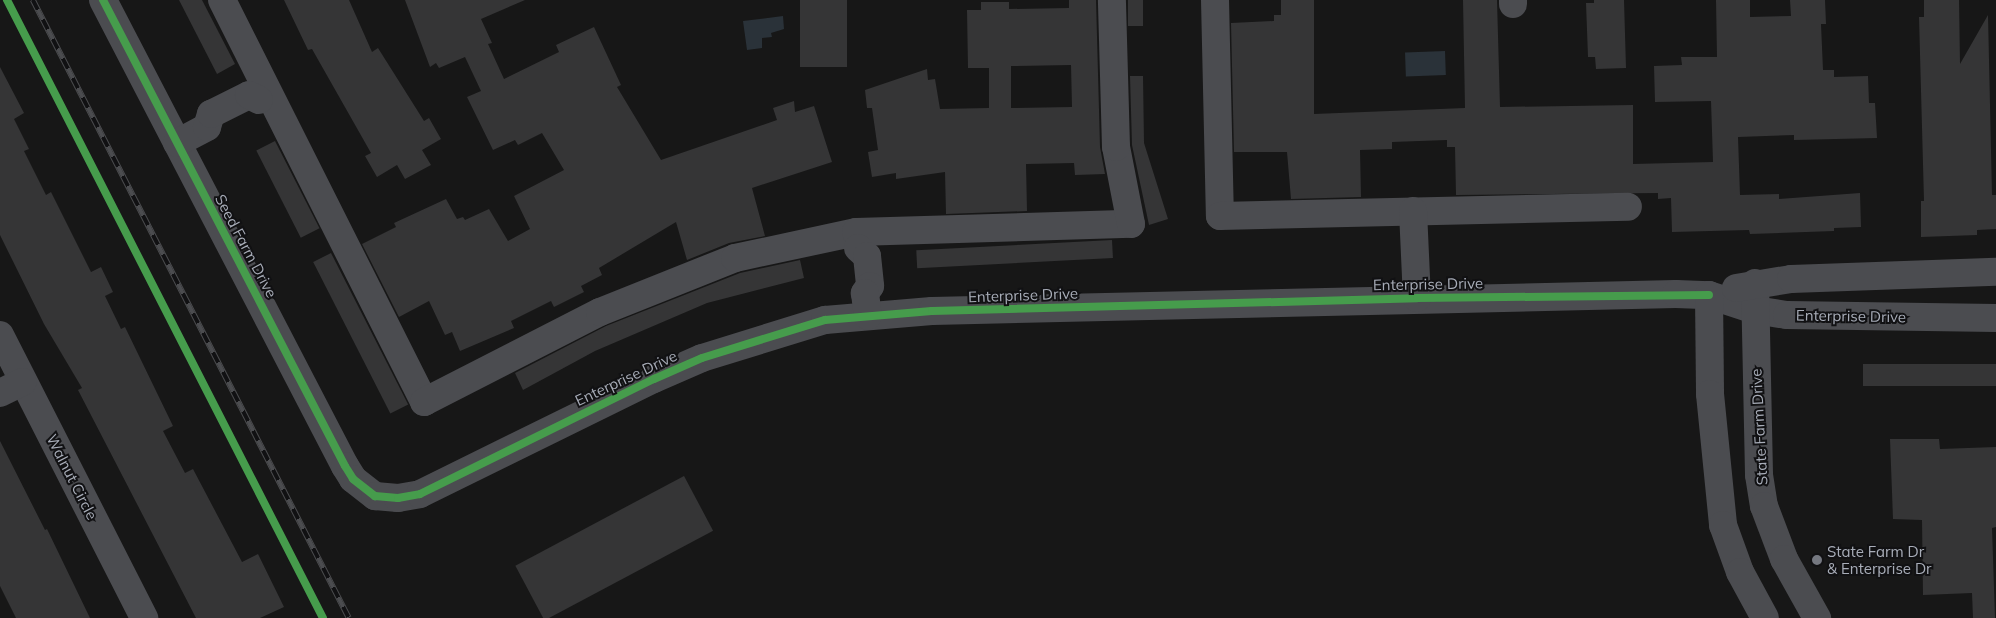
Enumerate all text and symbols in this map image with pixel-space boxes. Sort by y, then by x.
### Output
street label: Seed Farm Drive [211,191,281,301]
street label: Enterprise Drive [1373,274,1483,294]
street label: Enterprise Drive [968,284,1078,306]
street label: Enterprise Drive [1796,306,1906,326]
street label: Enterprise Drive [572,347,680,409]
street label: State Farm Drive [1747,368,1771,486]
street label: Walnut Circle [43,431,101,523]
place label: State Farm Dr & Enterprise Dr [1827,542,1932,577]
marker: State Farm Dr & Enterprise Dr [1811,554,1823,566]

